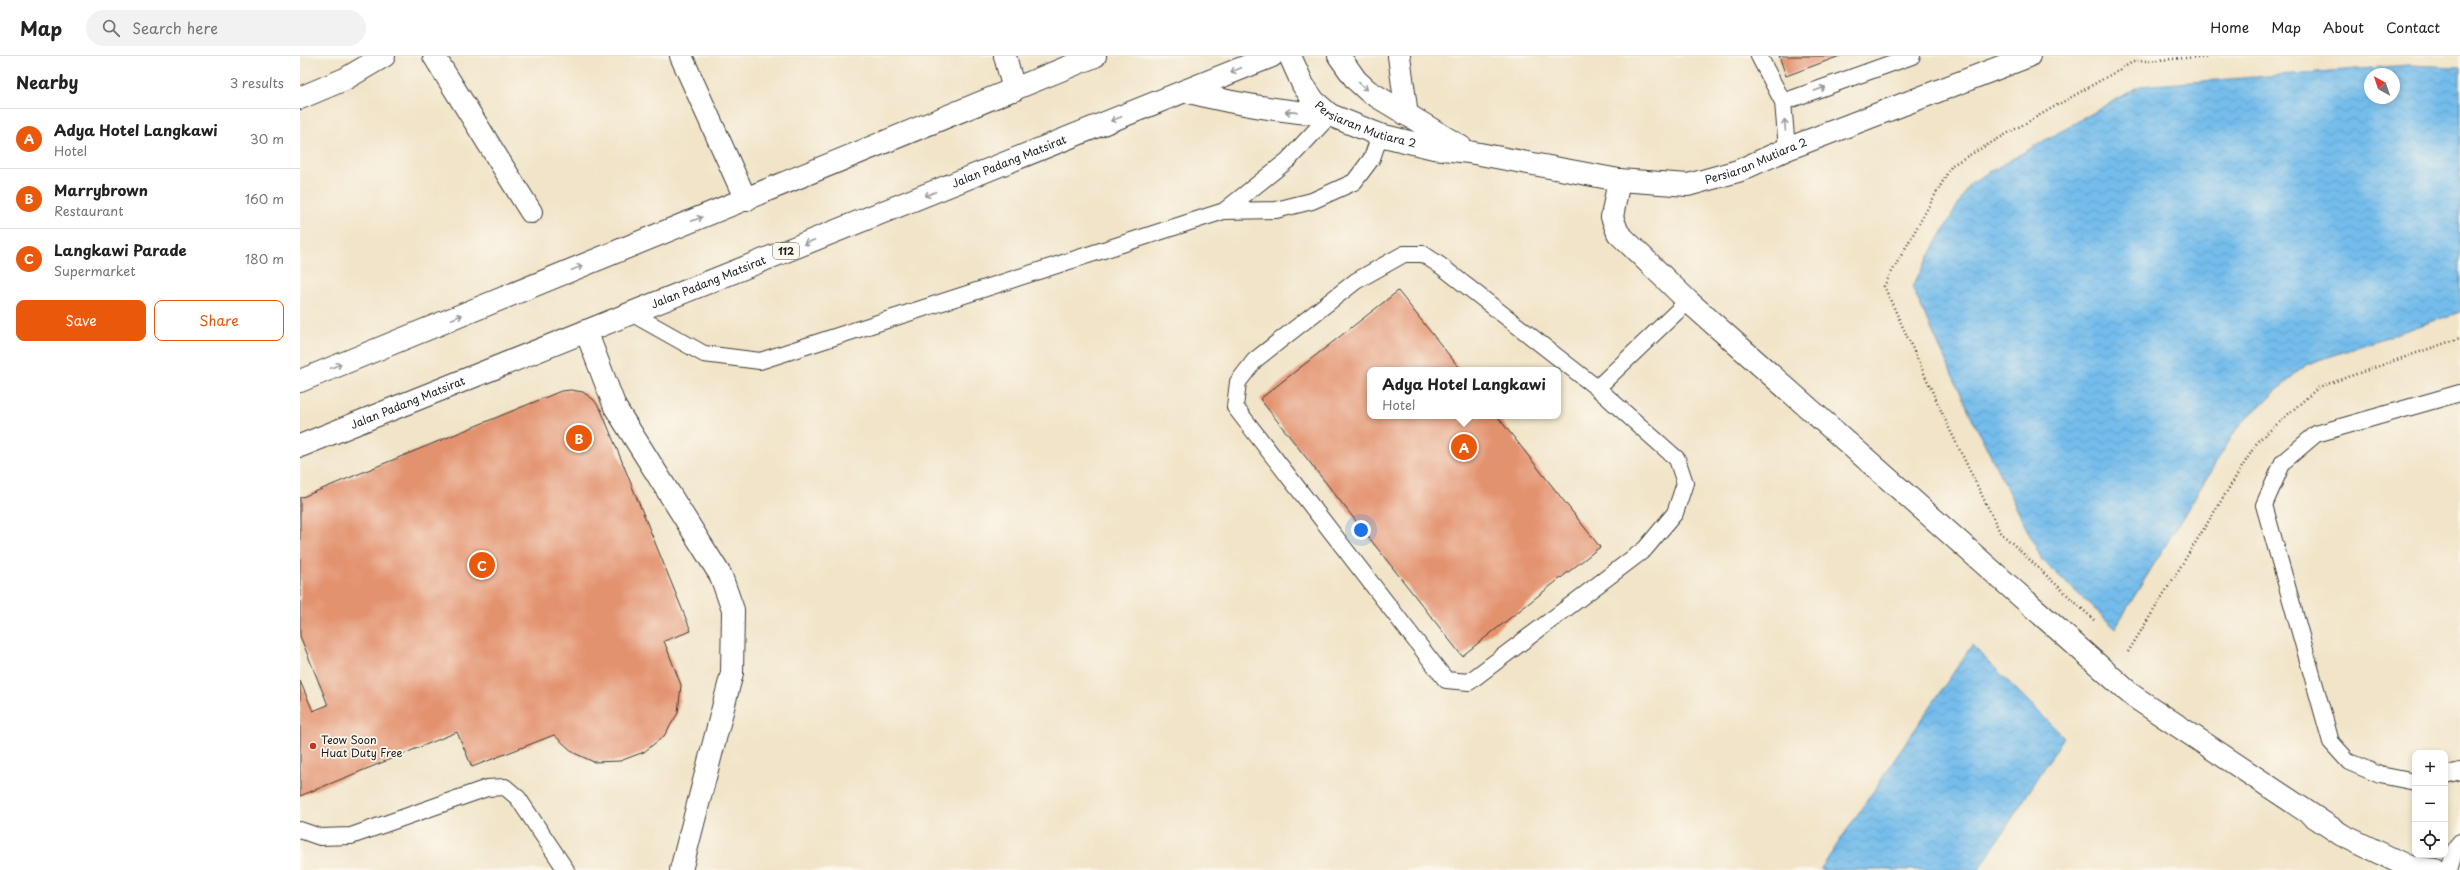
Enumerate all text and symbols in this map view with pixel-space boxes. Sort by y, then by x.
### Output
search box [86,10,366,46]
text: Map [20,14,62,42]
text: Search here [132,16,218,39]
icon: search [100,17,122,39]
text: Home [2210,17,2249,38]
text: Map [2271,17,2301,38]
text: About [2323,17,2364,38]
text: Contact [2386,17,2440,38]
one-way arrow [1231,67,1243,75]
north arrow [2364,68,2400,104]
text: Nearby [16,69,78,95]
text: 3 results [230,73,284,92]
one-way arrow [1358,82,1368,91]
one-way arrow [1813,84,1825,92]
street label: Persiaran Mutiara 2 [1311,97,1418,151]
one-way arrow [1285,108,1298,115]
one-way arrow [1110,116,1122,123]
text: Adya Hotel Langkawi [54,118,218,141]
one-way arrow [1781,119,1788,132]
text: A [24,129,34,148]
text: 30 m [250,129,284,148]
street label: Jalan Padang Matsirat [949,130,1069,192]
street label: Persiaran Mutiara 2 [1703,133,1809,188]
text: Hotel [54,141,87,160]
text: Marrybrown [54,178,148,201]
text: B [25,189,33,208]
text: 160 m [245,189,284,208]
one-way arrow [924,190,936,198]
text: Restaurant [54,201,124,220]
one-way arrow [691,215,703,223]
text: Langkawi Parade [54,238,187,261]
one-way arrow [804,238,816,246]
road number: 112 [773,243,799,259]
text: C [24,249,34,268]
text: 180 m [245,249,284,268]
street label: Jalan Padang Matsirat [648,251,769,312]
text: Supermarket [54,261,136,280]
one-way arrow [570,264,582,272]
button: Save [16,300,146,341]
button: Share [154,300,284,341]
one-way arrow [450,313,462,321]
one-way arrow [330,362,342,370]
popup [1367,367,1561,419]
street label: Jalan Padang Matsirat [348,372,468,433]
text: Adya Hotel Langkawi [1382,372,1546,395]
text: Hotel [1382,395,1415,414]
pin: B [566,423,592,453]
pin: A [1451,432,1477,462]
your location [1351,520,1371,540]
pin: C [469,550,495,580]
place label: Teow Soon Huat Duty Free [321,731,403,761]
marker: Teow Soon Huat Duty Free [308,741,318,751]
map controls [2412,750,2448,858]
button: + [2412,750,2448,786]
button: − [2412,786,2448,822]
button: locate [2412,822,2448,858]

